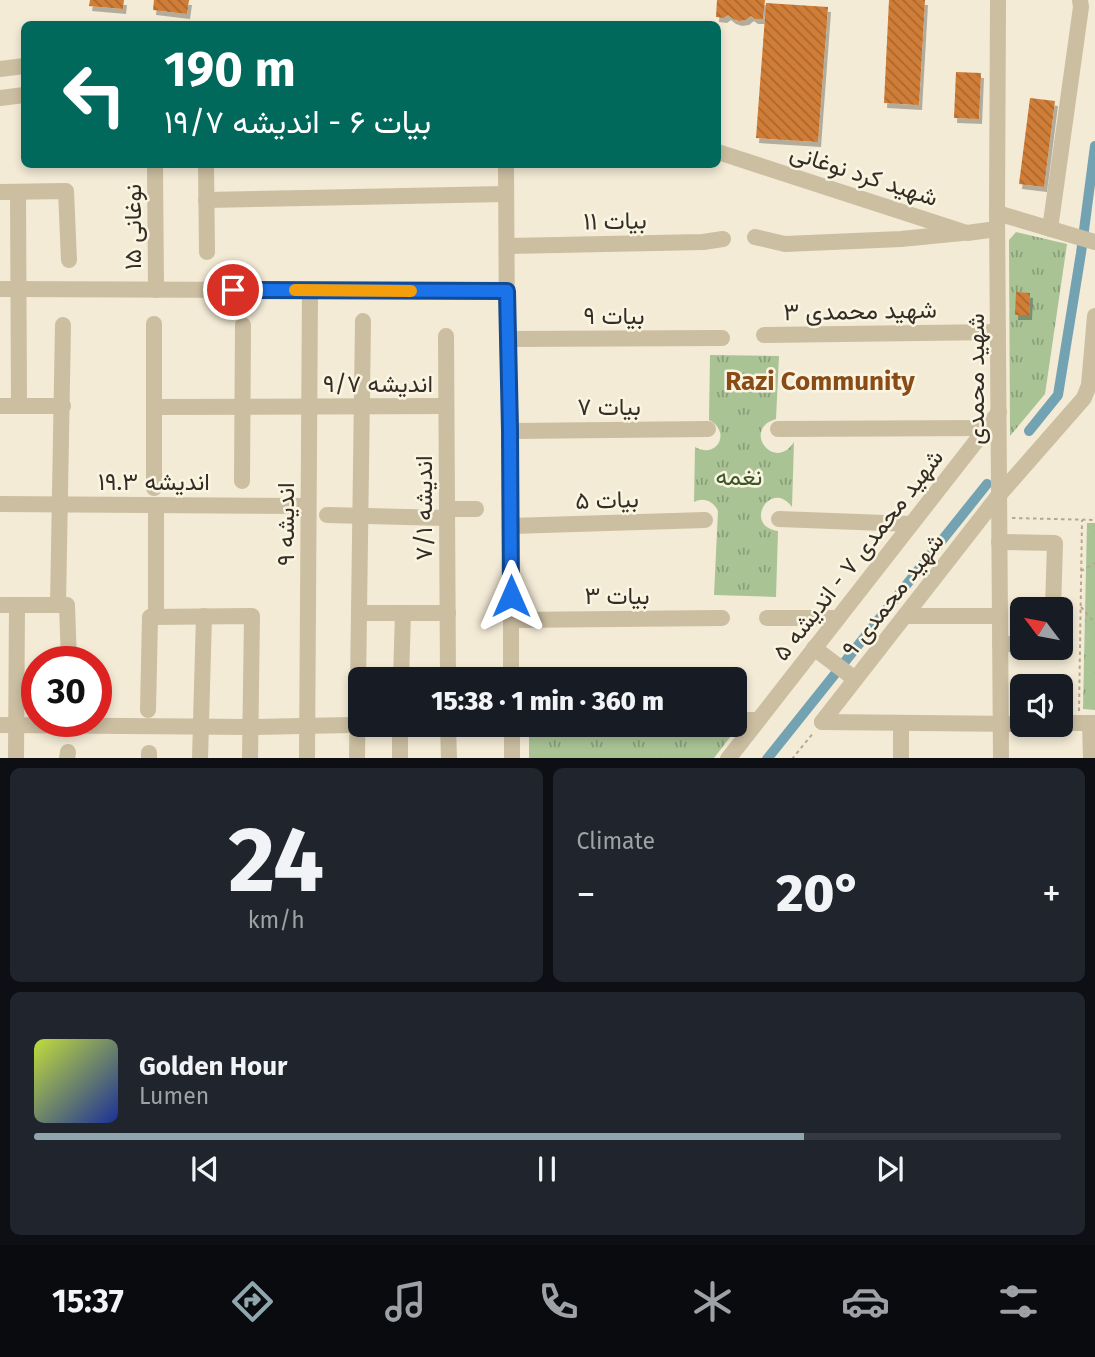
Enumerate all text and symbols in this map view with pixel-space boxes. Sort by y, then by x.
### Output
text: 190 m [164,40,296,99]
icon: left [49,49,140,140]
text: بیات ۶ - اندیشه ۱۹/۷ [164,103,431,141]
street label: شهید کرد نوغانی [786,138,941,213]
street label: نوغانی ۱۵ [119,184,148,270]
street label: بیات ۱۱ [583,206,647,236]
pin [203,260,263,320]
icon: arrive [214,271,252,309]
street label: شهید محمدی ۳ [783,296,937,327]
street label: بیات ۹ [584,302,645,330]
street label: شهید محمدی [962,313,991,445]
district label: Razi Community [725,366,915,397]
street label: اندیشه ۹/۷ [323,370,433,398]
street label: بیات ۷ [577,393,641,421]
street label: شهید محمدی ۷ - اندیشه ۵ [767,444,950,667]
street label: اندیشه ۷/۱ [410,455,438,561]
park label: نغمه [716,463,762,491]
street label: اندیشه ۱۹.۳ [98,468,210,496]
street label: اندیشه ۹ [272,482,300,566]
street label: بیات ۵ [575,485,639,515]
street label: شهید محمدی ۹ [836,528,951,663]
position arrow [474,559,548,633]
street label: بیات ۳ [584,582,650,610]
north arrow [1010,597,1073,660]
map controls [1010,597,1073,737]
speed limit sign: 30 [21,646,112,737]
button: sound [1010,674,1073,737]
text: 15:38 · 1 min · 360 m [431,686,664,717]
text: 24 [228,806,324,915]
text: Climate [577,827,655,855]
text: 20° [776,862,861,925]
text: − [577,871,596,917]
text: + [1042,871,1061,917]
text: km/h [248,906,305,934]
text: Golden Hour [139,1051,287,1082]
text: Lumen [139,1082,209,1110]
icon: previous [186,1150,224,1188]
icon: pause [528,1150,566,1188]
icon: next [871,1150,909,1188]
icon: directions [228,1277,277,1326]
icon: music [381,1277,430,1326]
icon: phone [534,1277,583,1326]
icon: climate [688,1277,737,1326]
icon: car [841,1277,890,1326]
icon: filters [994,1277,1043,1326]
text: 15:37 [52,1282,124,1320]

